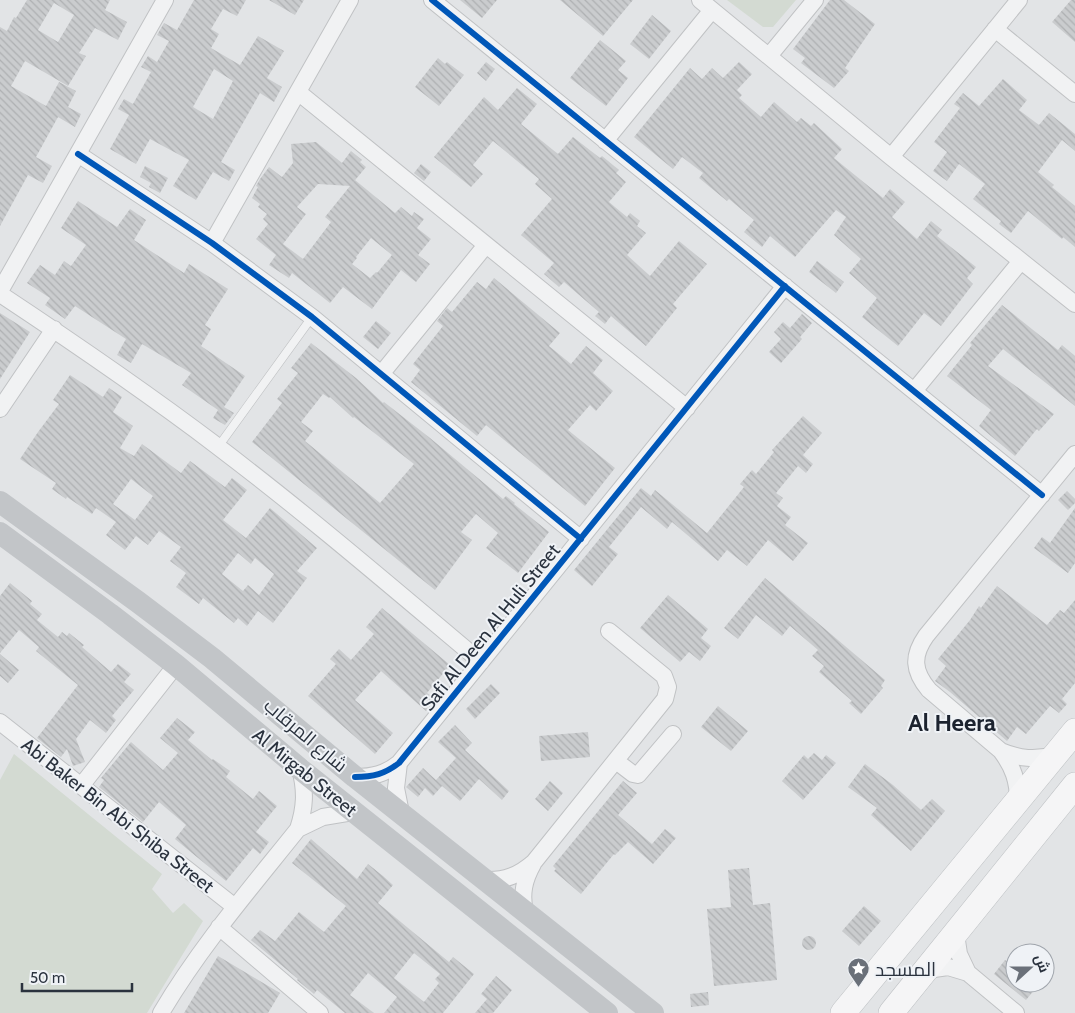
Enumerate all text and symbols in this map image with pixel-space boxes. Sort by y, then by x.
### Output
street label: Safi Al Deen Al Huli Street [416,539,565,715]
street label: شارع المرقاب [258,694,352,779]
district label: Al Heera [908,708,996,737]
street label: Al Mirgab Street [248,723,362,822]
street label: Abi Baker Bin Abi Shiba Street [17,733,219,898]
north arrow [1005,943,1055,993]
text: ش [1031,952,1054,975]
place icon: المسجد [847,957,871,988]
place label: المسجد [875,958,936,981]
scale bar [22,960,132,992]
text: 50 m [30,969,65,987]

